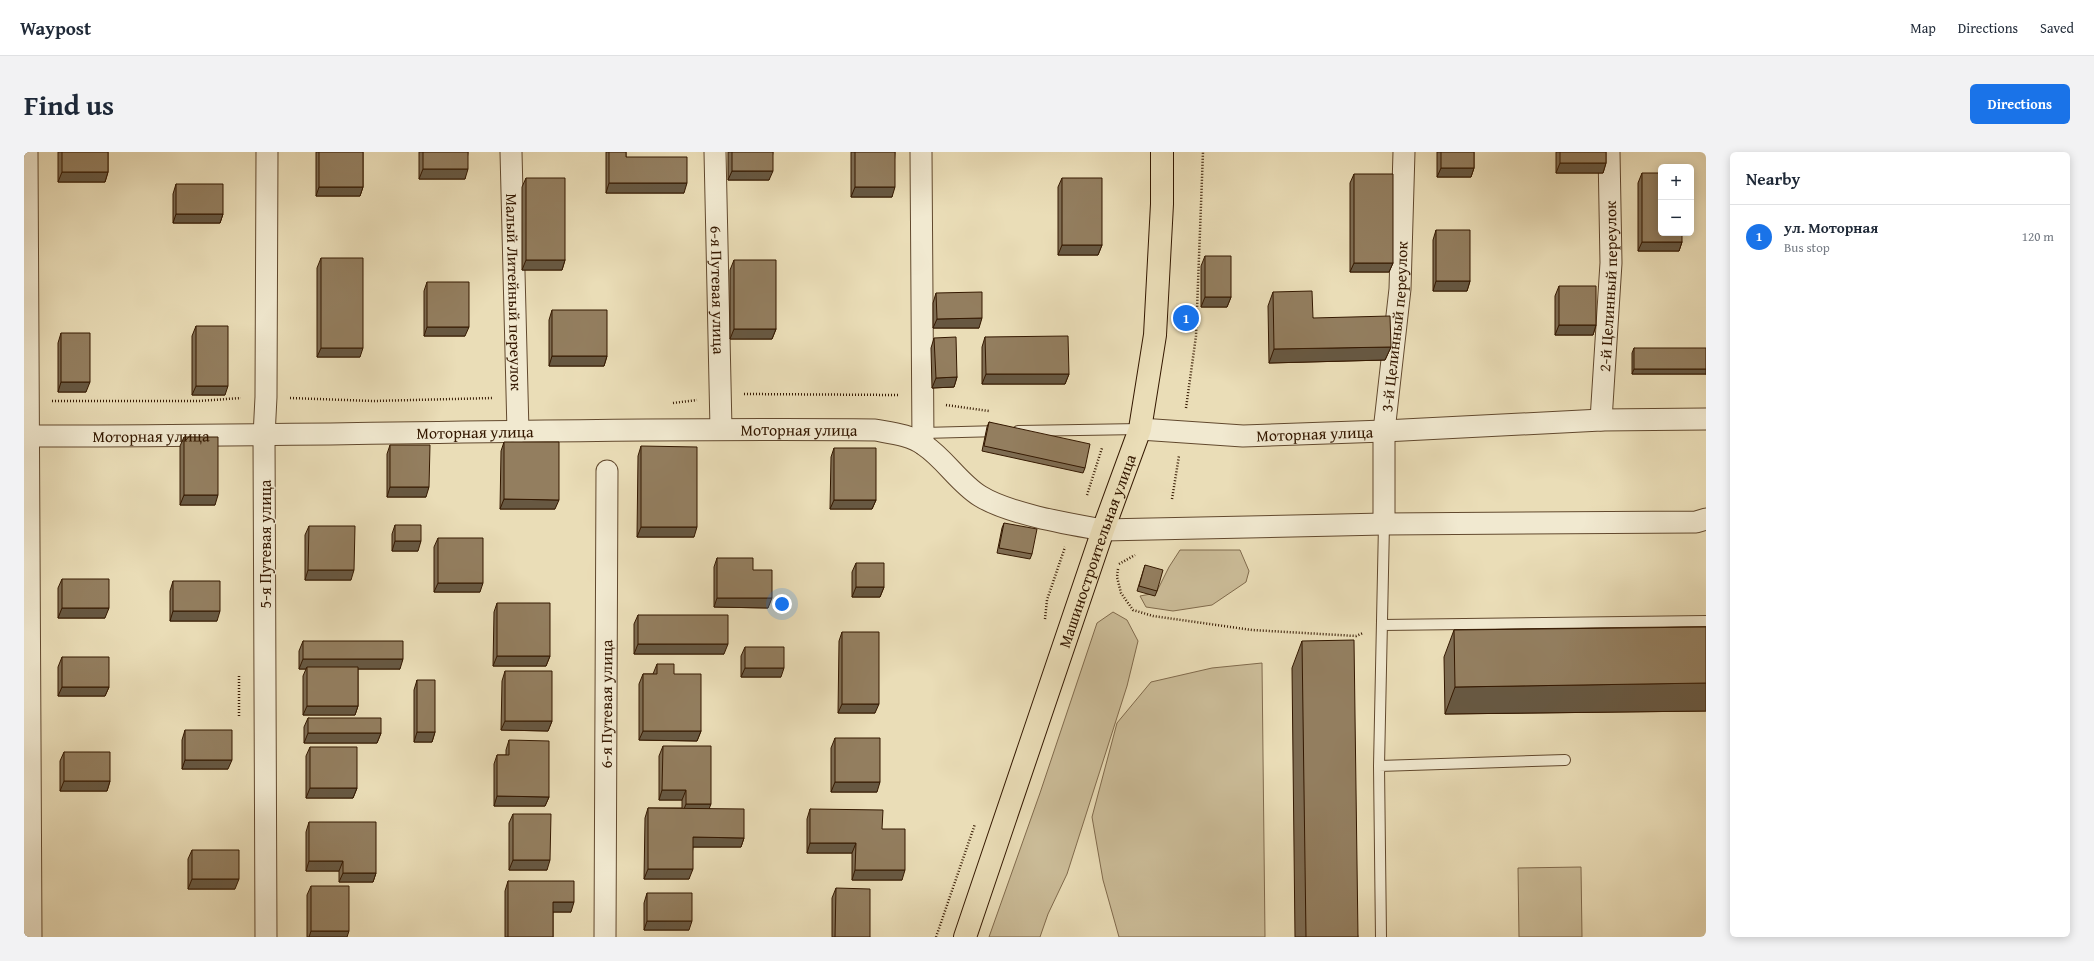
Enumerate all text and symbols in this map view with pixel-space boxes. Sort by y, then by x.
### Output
text: Waypost [20,14,91,42]
text: Map [1910,18,1936,38]
text: Directions [1958,18,2018,38]
text: Saved [2040,18,2074,38]
text: Find us [24,84,114,125]
button: Directions [1970,84,2070,124]
map controls [1658,164,1694,236]
button: + [1658,164,1694,200]
text: Nearby [1746,166,1800,191]
street label: Малый Литейный переулок [500,193,529,392]
street label: 2-й Целинный переулок [1592,200,1623,373]
button: − [1658,200,1694,236]
text: ул. Моторная [1784,217,1878,238]
street label: 6-я Путевая улица [705,225,731,355]
text: 1 [1756,227,1762,246]
text: 120 m [2022,227,2054,246]
text: Bus stop [1784,238,1830,257]
street label: 3-й Целинный переулок [1374,240,1413,413]
pin: 1 [1173,303,1199,333]
street label: Моторная улица [740,417,858,442]
street label: Моторная улица [416,419,534,445]
street label: Моторная улица [1256,419,1374,448]
street label: Моторная улица [92,423,210,448]
street label: Машиностроительная улица [1052,450,1142,651]
street label: 5-я Путевая улица [253,479,277,608]
your location [772,594,792,614]
street label: 6-я Путевая улица [594,639,618,768]

